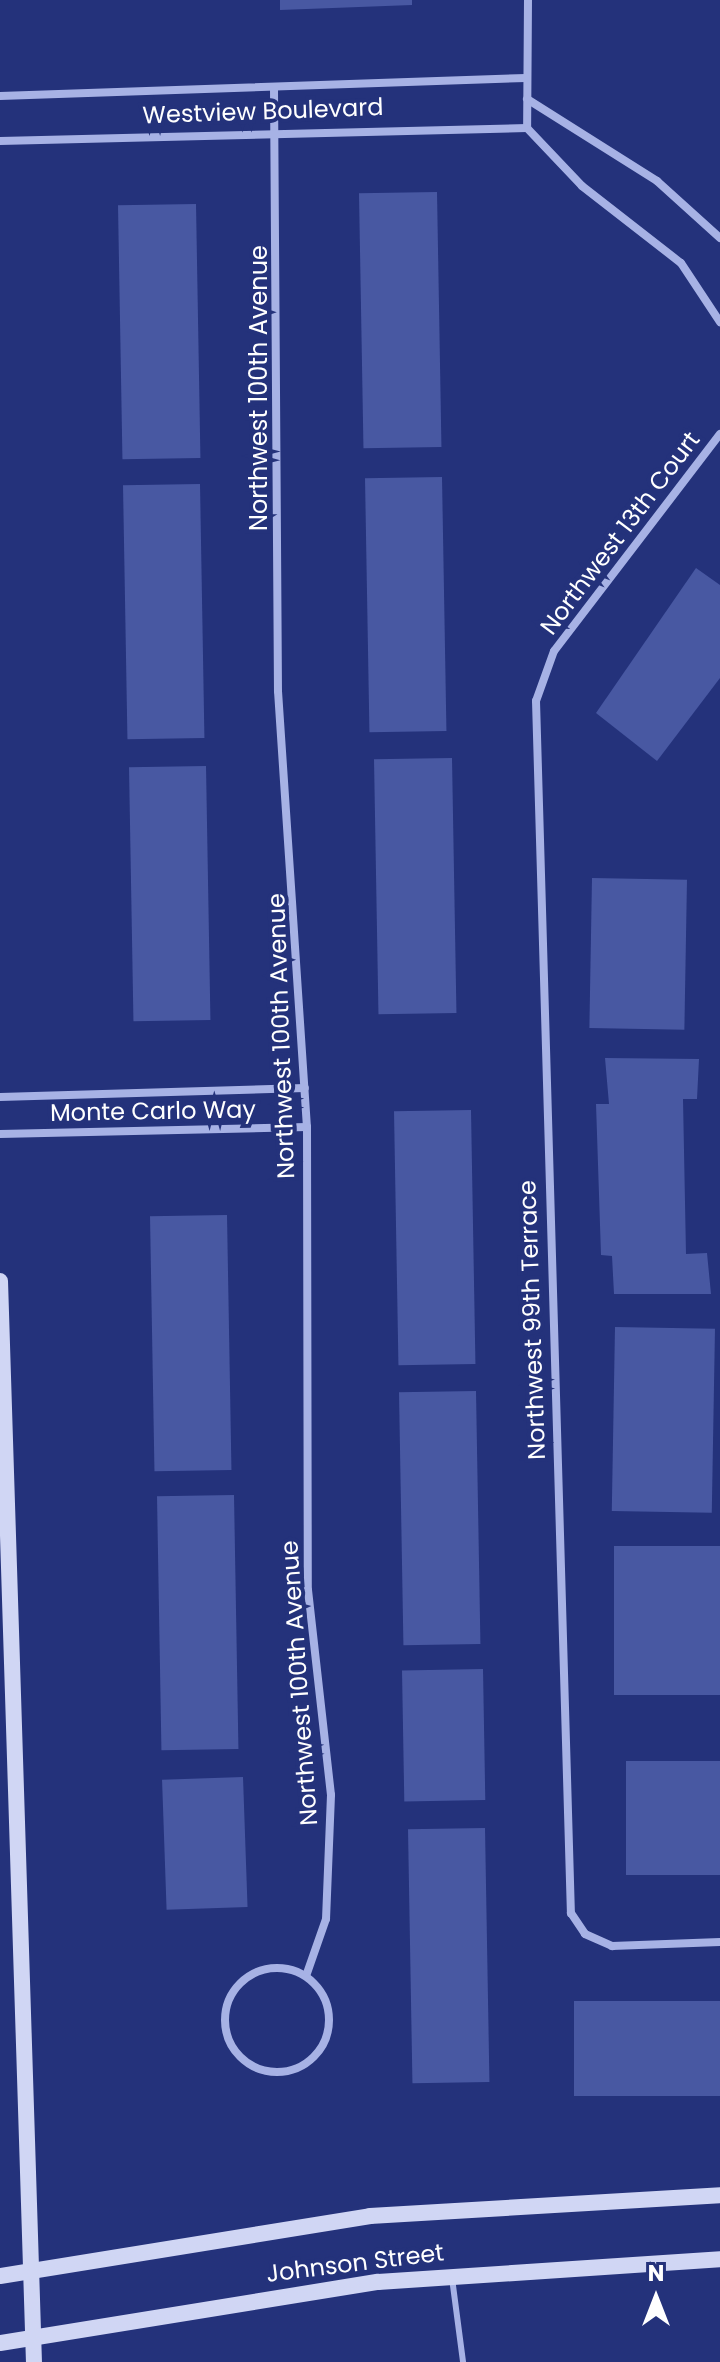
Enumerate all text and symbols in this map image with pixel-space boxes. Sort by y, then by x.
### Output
street label: Westview Boulevard [142,92,384,130]
street label: Northwest 100th Avenue [245,245,273,531]
street label: Northwest 13th Court [534,426,706,640]
street label: Northwest 100th Avenue [262,893,300,1179]
street label: Monte Carlo Way [50,1095,256,1127]
street label: Northwest 99th Terrace [513,1180,551,1460]
street label: Northwest 100th Avenue [275,1539,323,1827]
street label: Johnson Street [265,2238,445,2288]
north arrow [616,2258,696,2338]
text: N [648,2258,664,2289]

